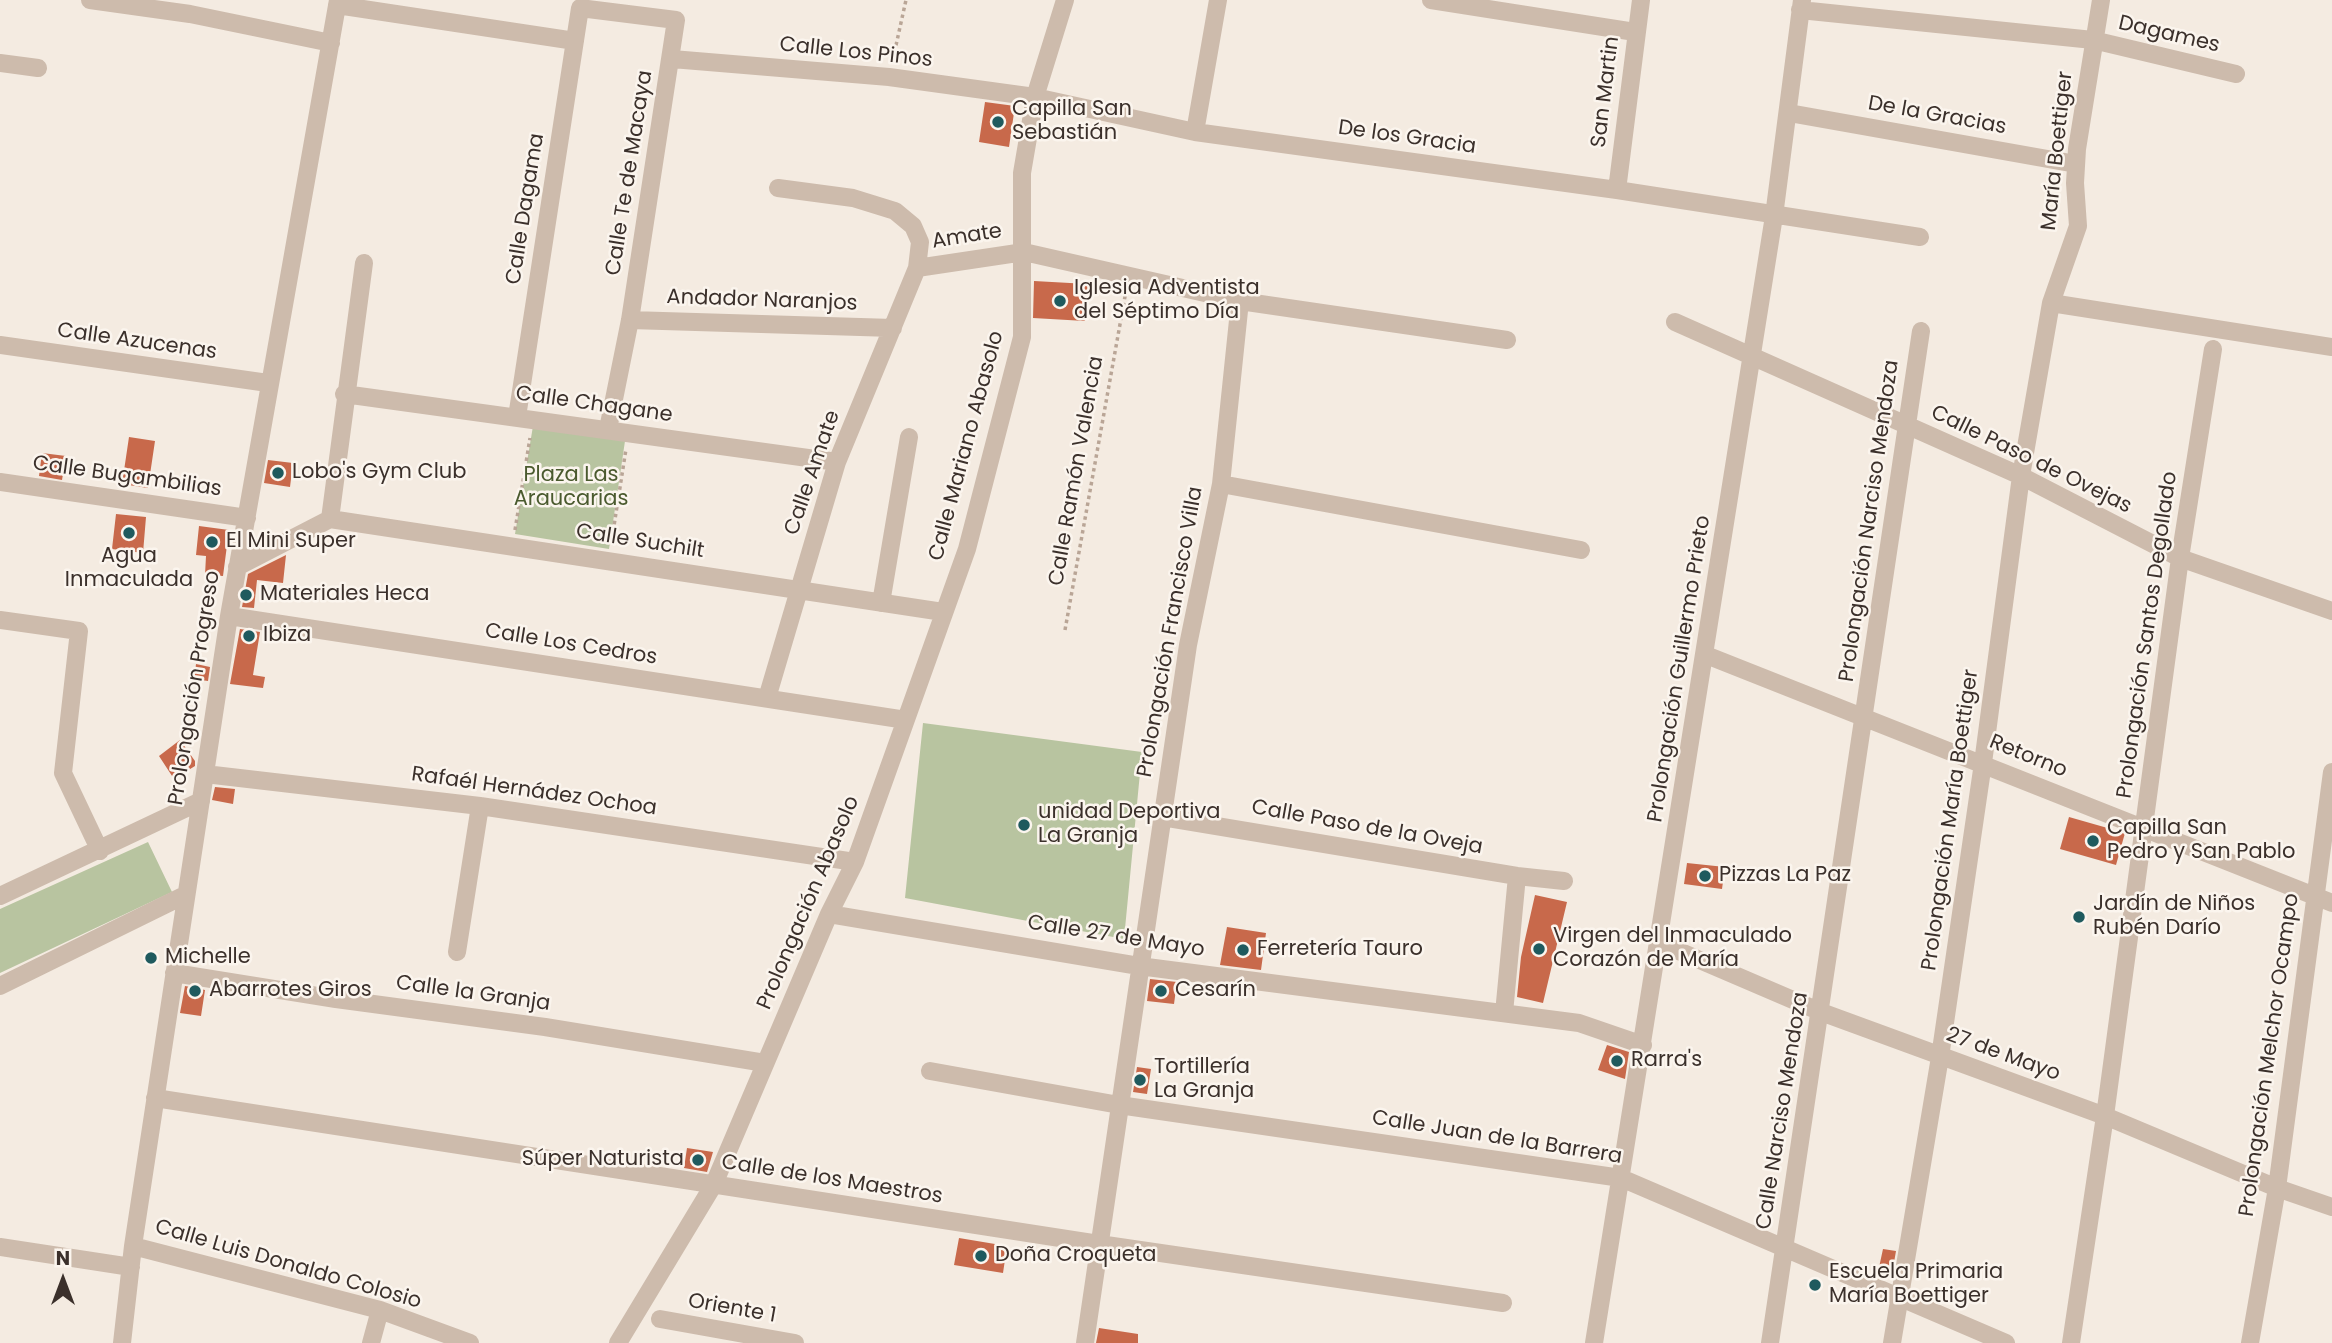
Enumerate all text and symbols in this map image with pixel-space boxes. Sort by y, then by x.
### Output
street label: Dagames [2116,11,2222,59]
street label: Calle Los Pinos [778,32,934,74]
street label: San Martin [1587,35,1625,149]
street label: Calle Te de Macaya [601,69,659,277]
street label: María Boettiger [2037,70,2079,232]
street label: De la Gracias [1866,91,2008,141]
place label: Capilla San Sebastián [1012,97,1132,147]
marker: Capilla San Sebastián [990,114,1006,130]
street label: De los Gracia [1336,116,1478,160]
street label: Calle Dagama [502,132,550,286]
street label: Amate [930,219,1004,255]
place label: Iglesia Adventista del Séptimo Día [1074,276,1260,326]
street label: Andador Naranjos [666,285,858,317]
marker: Iglesia Adventista del Séptimo Día [1052,293,1068,309]
street label: Calle Azucenas [56,318,218,366]
street label: Calle Mariano Abasolo [924,328,1010,564]
street label: Calle Ramón Valencia [1044,354,1110,588]
street label: Prolongación Narciso Mendoza [1835,358,1905,684]
street label: Calle Chagane [514,382,674,428]
street label: Calle Paso de Ovejas [1927,400,2135,520]
street label: Calle Amate [780,407,846,539]
street label: Calle Bugambilias [31,451,223,503]
place label: Lobo's Gym Club [292,460,466,486]
park label: Plaza Las Araucarias [514,463,628,513]
marker: Lobo's Gym Club [270,465,286,481]
street label: Prolongación Santos Degollado [2113,470,2183,800]
street label: Prolongación Francisco Villa [1133,485,1209,779]
street label: Prolongación Guillermo Prieto [1643,514,1717,824]
street label: Calle Suchilt [574,519,706,565]
marker: Agua Inmaculada [121,525,137,541]
place label: El Mini Super [226,529,356,555]
marker: El Mini Super [204,534,220,550]
place label: Agua Inmaculada [65,544,193,594]
street label: Prolongación Progreso [164,569,226,807]
place label: Materiales Heca [260,582,429,608]
marker: Materiales Heca [238,587,254,603]
street label: Calle Los Cedros [483,619,659,671]
place label: Ibiza [263,623,311,649]
marker: Ibiza [241,628,257,644]
street label: Prolongación María Boettiger [1917,668,1985,972]
street label: Retorno [1985,730,2071,784]
street label: Rafaél Hernádez Ochoa [410,762,658,822]
street label: Prolongación Abasolo [753,792,865,1014]
street label: Calle Paso de la Oveja [1249,795,1485,861]
place label: unidad Deportiva La Granja [1038,800,1220,850]
place label: Capilla San Pedro y San Pablo [2107,816,2295,866]
marker: unidad Deportiva La Granja [1016,817,1032,833]
marker: Capilla San Pedro y San Pablo [2085,833,2101,849]
place label: Pizzas La Paz [1719,863,1851,889]
marker: Pizzas La Paz [1697,868,1713,884]
place label: Jardín de Niños Rubén Darío [2093,892,2255,942]
street label: Prolongación Melchor Ocampo [2235,892,2305,1218]
marker: Jardín de Niños Rubén Darío [2071,909,2087,925]
street label: Calle 27 de Mayo [1026,911,1206,963]
place label: Virgen del Inmaculado Corazón de María [1553,924,1792,974]
place label: Ferretería Tauro [1257,937,1423,963]
marker: Virgen del Inmaculado Corazón de María [1531,941,1547,957]
marker: Ferretería Tauro [1235,942,1251,958]
place label: Michelle [165,945,251,971]
marker: Michelle [143,950,159,966]
street label: Calle la Granja [394,971,552,1017]
place label: Abarrotes Giros [209,978,372,1004]
place label: Cesarín [1175,978,1256,1004]
marker: Abarrotes Giros [187,983,203,999]
marker: Cesarín [1153,983,1169,999]
street label: Calle Narciso Mendoza [1752,991,1814,1231]
street label: 27 de Mayo [1943,1023,2063,1087]
place label: Rarra's [1631,1048,1702,1074]
marker: Rarra's [1609,1053,1625,1069]
place label: Tortillería La Granja [1154,1055,1254,1105]
marker: Tortillería La Granja [1132,1072,1148,1088]
street label: Calle Juan de la Barrera [1370,1106,1624,1170]
place label: Súper Naturista [522,1147,684,1173]
street label: Calle de los Maestros [720,1150,944,1210]
marker: Súper Naturista [690,1152,706,1168]
street label: Calle Luis Donaldo Colosio [152,1215,424,1315]
place label: Doña Croqueta [995,1243,1157,1269]
north arrow [28,1245,98,1315]
text: N [56,1245,70,1272]
marker: Doña Croqueta [973,1248,989,1264]
place label: Escuela Primaria María Boettiger [1829,1260,2003,1310]
marker: Escuela Primaria María Boettiger [1807,1277,1823,1293]
street label: Oriente 1 [686,1289,778,1329]

